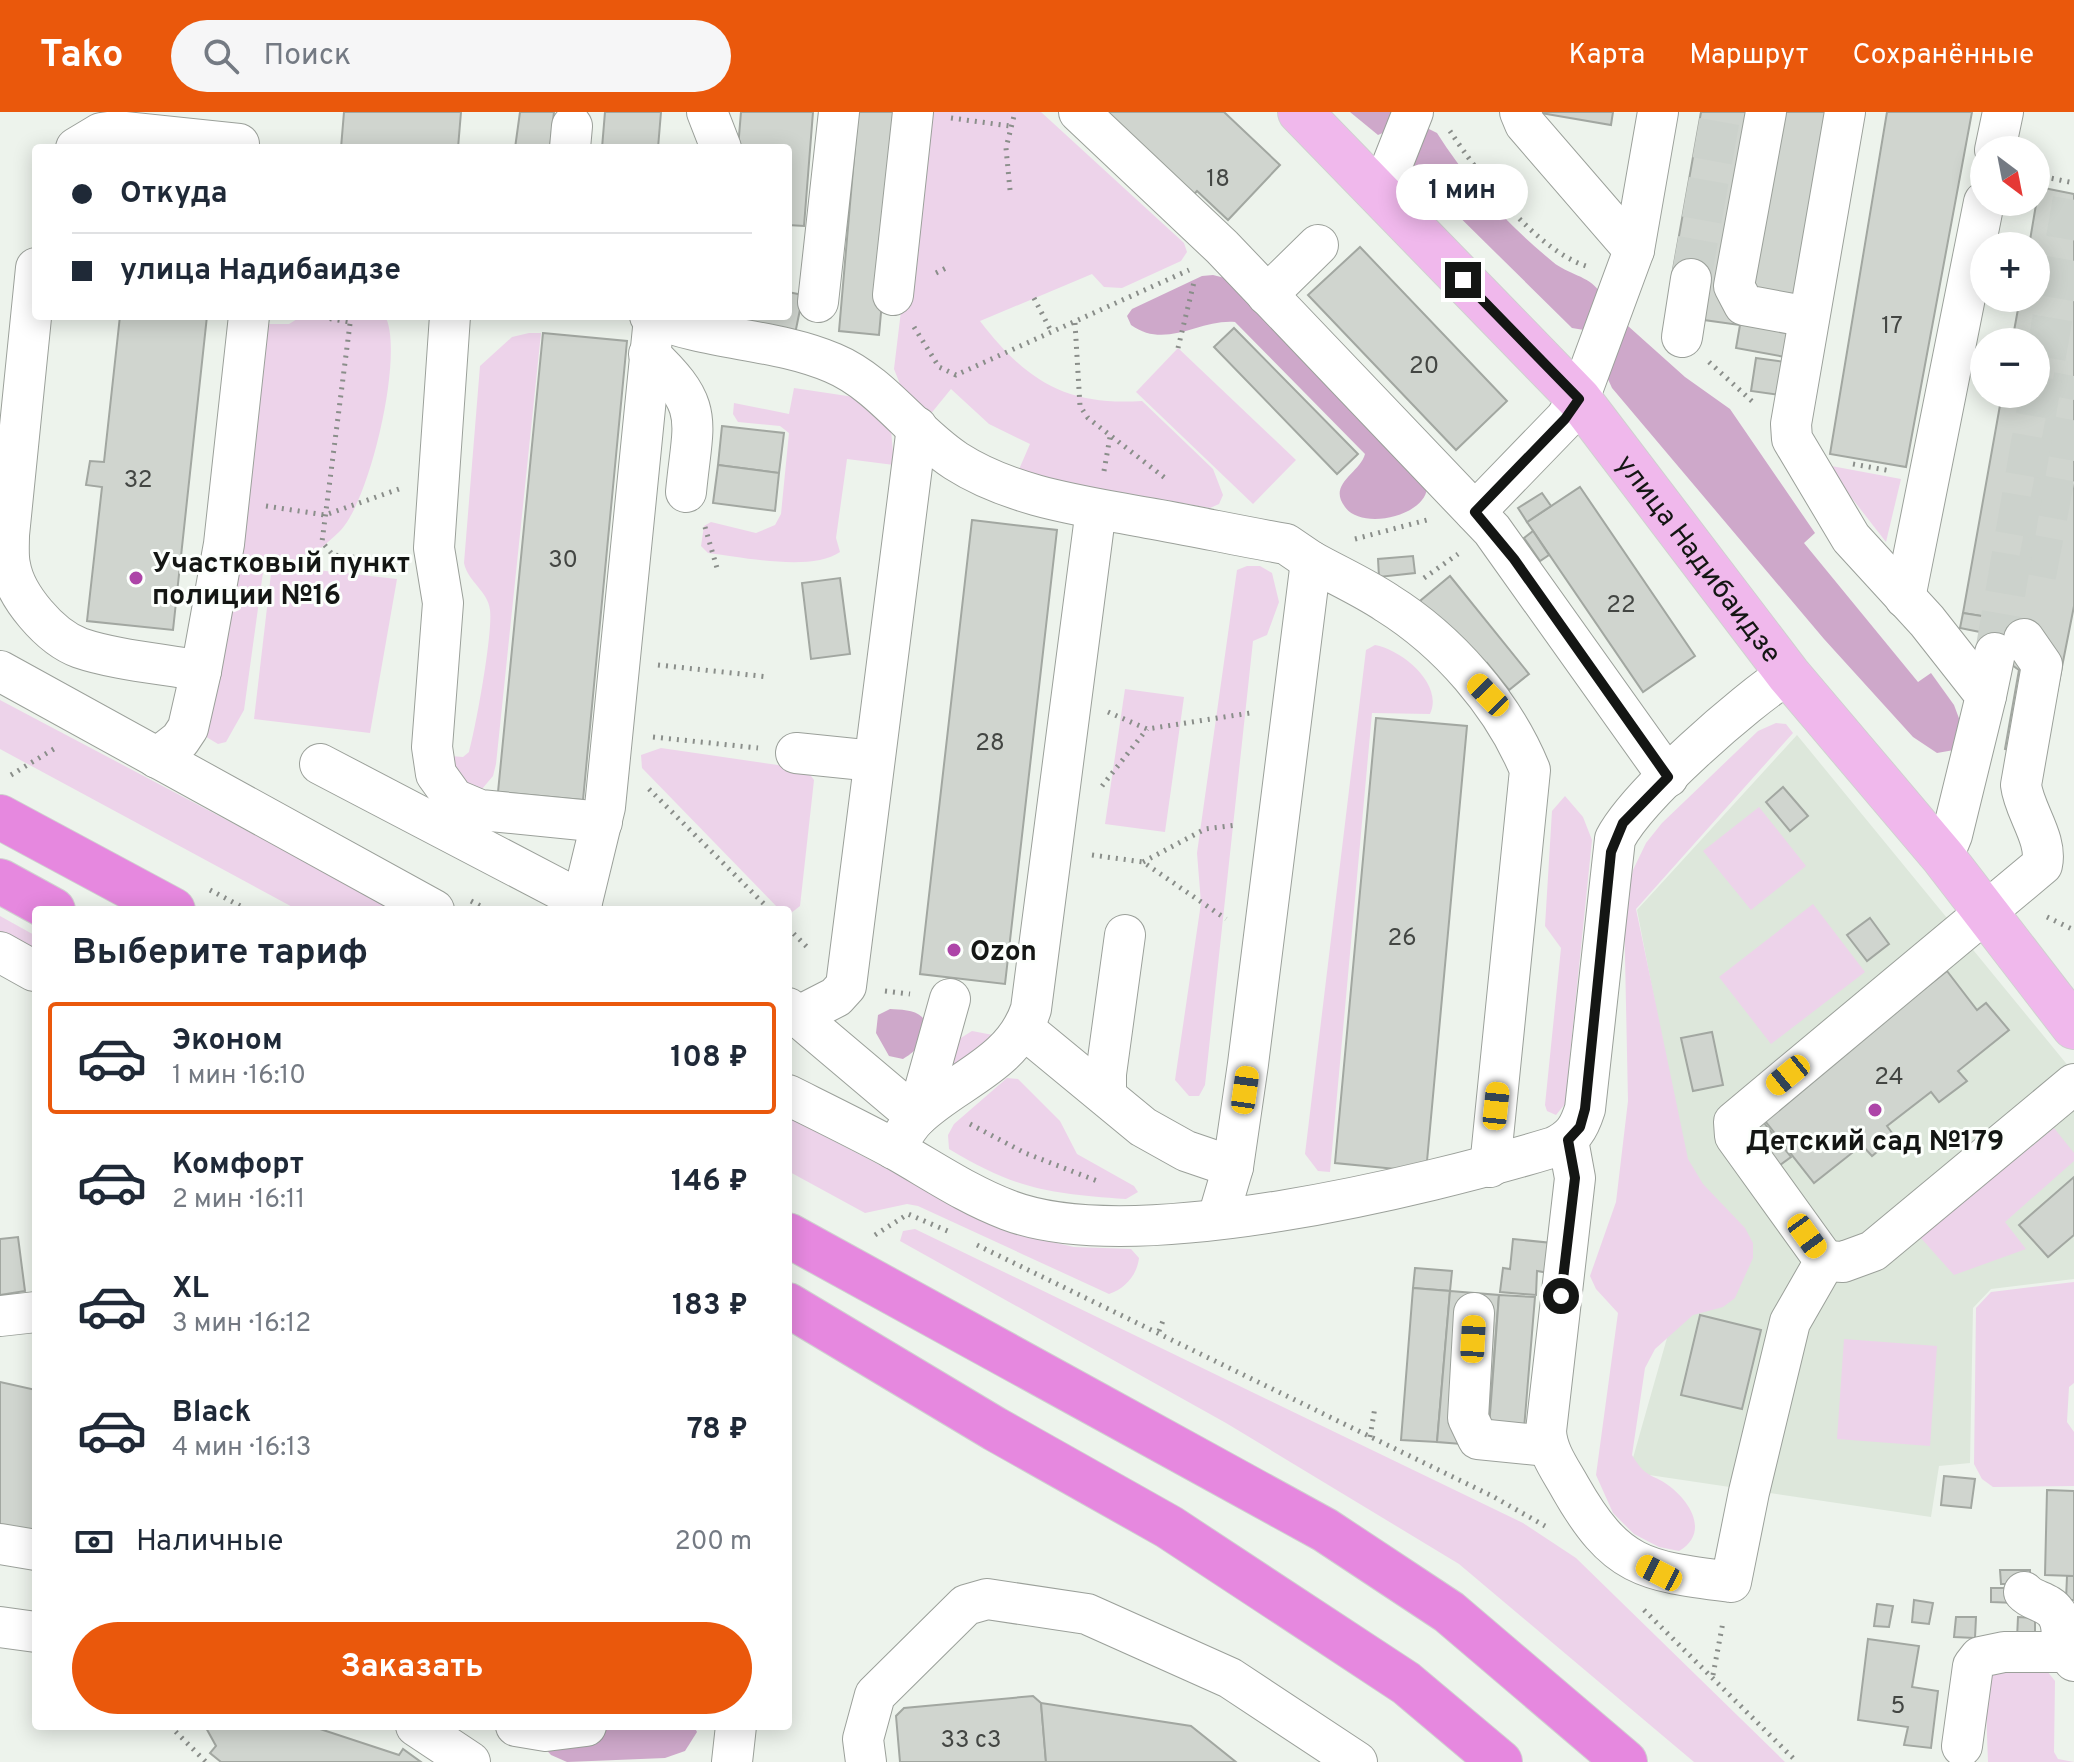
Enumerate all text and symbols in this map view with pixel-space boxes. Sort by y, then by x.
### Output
search box [171,20,731,92]
text: Tako [40,32,123,81]
icon: search [199,34,243,78]
text: Поиск [263,38,351,75]
text: Карта [1569,38,1645,74]
text: Маршрут [1689,38,1808,74]
text: Сохранённые [1852,38,2034,74]
north arrow [1970,136,2050,216]
map controls [1970,136,2050,408]
callout: 1 мин [1397,164,1529,220]
house number: 18 [1206,165,1230,195]
text: 1 мин [1428,175,1496,208]
text: Откуда [120,176,228,213]
button: + [1970,232,2050,312]
text: улица Надибаидзе [120,253,401,290]
route end [1445,262,1481,298]
house number: 17 [1881,312,1903,342]
button: − [1970,328,2050,408]
house number: 20 [1409,352,1439,382]
street label: улица Надибаидзе [1607,448,1788,671]
house number: 32 [124,466,152,496]
house number: 30 [548,546,578,576]
place label: Участковый пункт полиции №16 [152,547,410,615]
marker: Участковый пункт полиции №16 [127,569,145,587]
house number: 22 [1606,591,1636,621]
car [1463,669,1513,721]
house number: 28 [975,729,1005,759]
house number: 26 [1387,924,1417,954]
text: Выберите тариф [72,931,368,977]
place label: Ozon [970,935,1037,971]
marker: Ozon [945,941,963,959]
icon: car [76,1022,148,1094]
text: Эконом [172,1023,283,1060]
text: 108 ₽ [670,1040,748,1077]
car [1762,1051,1814,1099]
text: 1 мин · 16:10 [172,1060,306,1093]
house number: 24 [1874,1063,1904,1093]
car [1230,1065,1260,1115]
car [1482,1081,1510,1131]
marker: Детский сад №179 [1866,1101,1884,1119]
place label: Детский сад №179 [1746,1125,2004,1161]
icon: car [76,1146,148,1218]
text: Комфорт [172,1147,304,1184]
text: 146 ₽ [671,1164,748,1201]
text: 2 мин · 16:11 [172,1184,305,1217]
car [1783,1210,1831,1262]
icon: car [76,1270,148,1342]
text: XL [172,1271,209,1308]
route start [1543,1278,1579,1314]
text: 183 ₽ [672,1288,748,1325]
text: 3 мин · 16:12 [172,1308,311,1341]
car [1460,1314,1486,1364]
icon: car [76,1394,148,1466]
text: Black [172,1395,251,1432]
text: 78 ₽ [687,1412,748,1449]
text: 4 мин · 16:13 [172,1432,311,1465]
icon: cash [72,1520,116,1564]
text: Наличные [136,1524,283,1561]
text: 200 m [675,1526,752,1559]
car [1632,1551,1686,1595]
button: Заказать [72,1622,752,1714]
house number: 5 [1891,1692,1905,1722]
house number: 33 с3 [941,1726,1002,1756]

